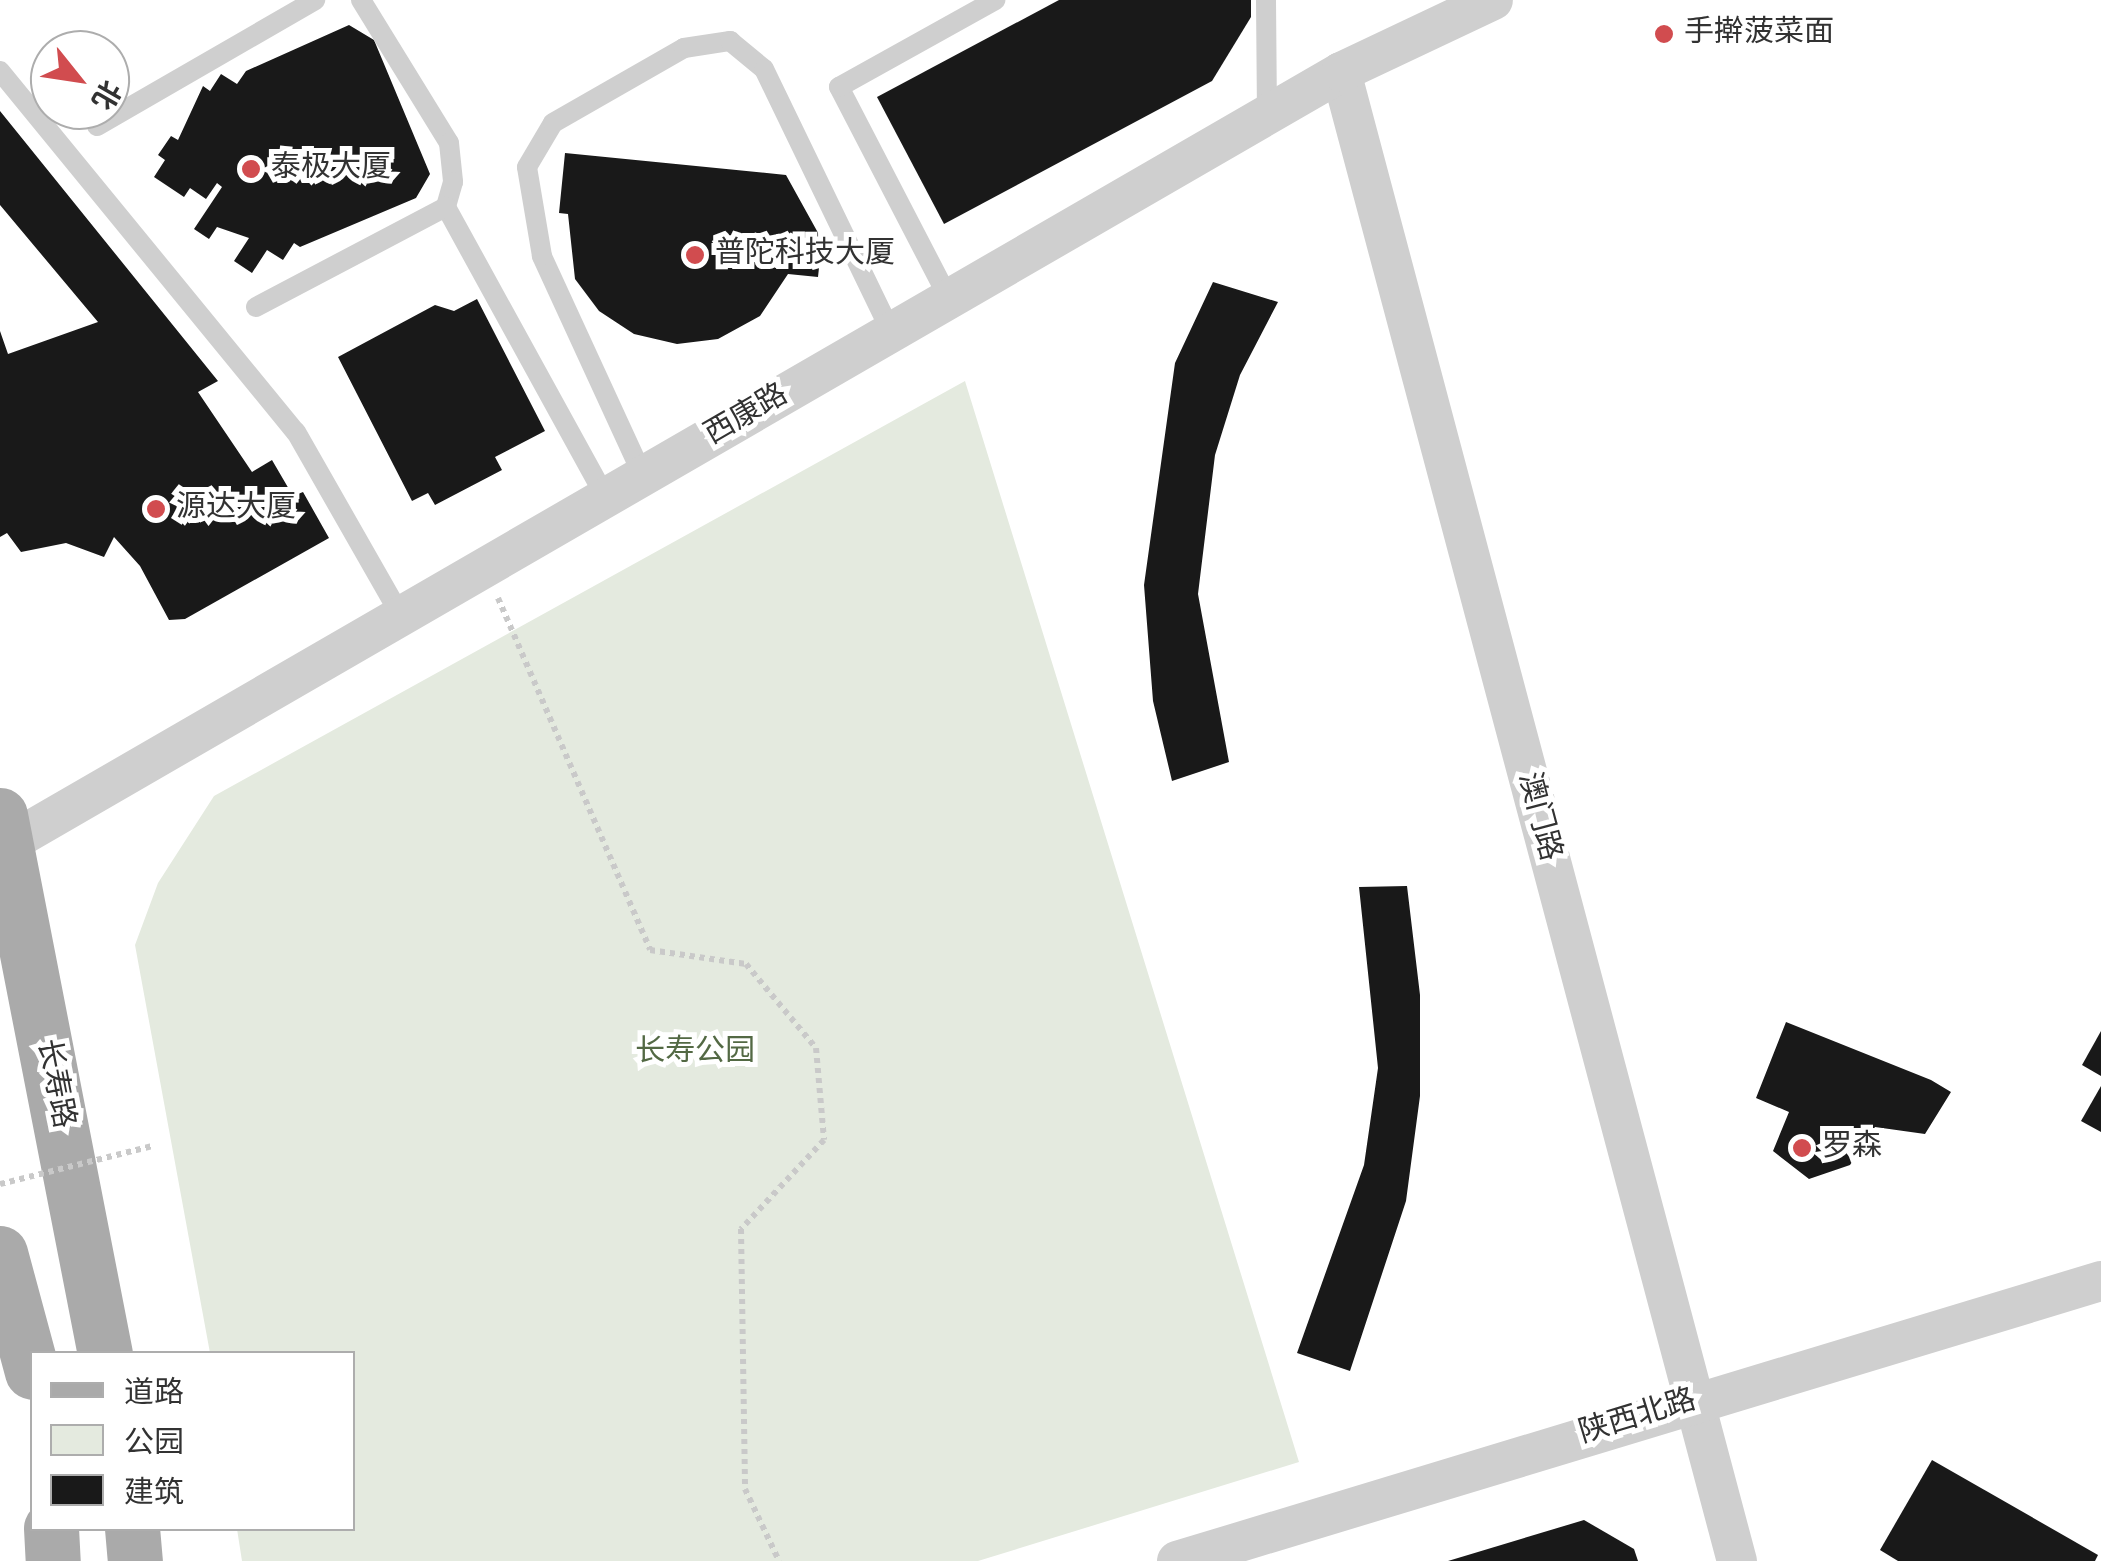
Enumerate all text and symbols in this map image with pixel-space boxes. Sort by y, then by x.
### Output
place label: 手擀菠菜面 [1684,16,1834,52]
marker: 手擀菠菜面 [1653,23,1675,45]
north arrow [30,30,130,130]
text: 北 [82,73,127,115]
place label: 泰极大厦 [271,151,391,187]
marker: 泰极大厦 [240,158,262,180]
place label: 普陀科技大厦 [715,237,895,273]
marker: 普陀科技大厦 [684,244,706,266]
street label: 西康路 [699,378,795,454]
place label: 源达大厦 [176,491,296,527]
marker: 源达大厦 [145,498,167,520]
street label: 澳门路 [1509,769,1567,865]
park label: 长寿公园 [635,1035,755,1071]
street label: 长寿路 [28,1036,80,1132]
place label: 罗森 [1822,1130,1882,1166]
marker: 罗森 [1791,1137,1813,1159]
legend [30,1351,355,1531]
text: 道路 [124,1376,184,1413]
street label: 陕西北路 [1575,1383,1701,1453]
text: 公园 [124,1426,184,1463]
text: 建筑 [124,1476,184,1513]

